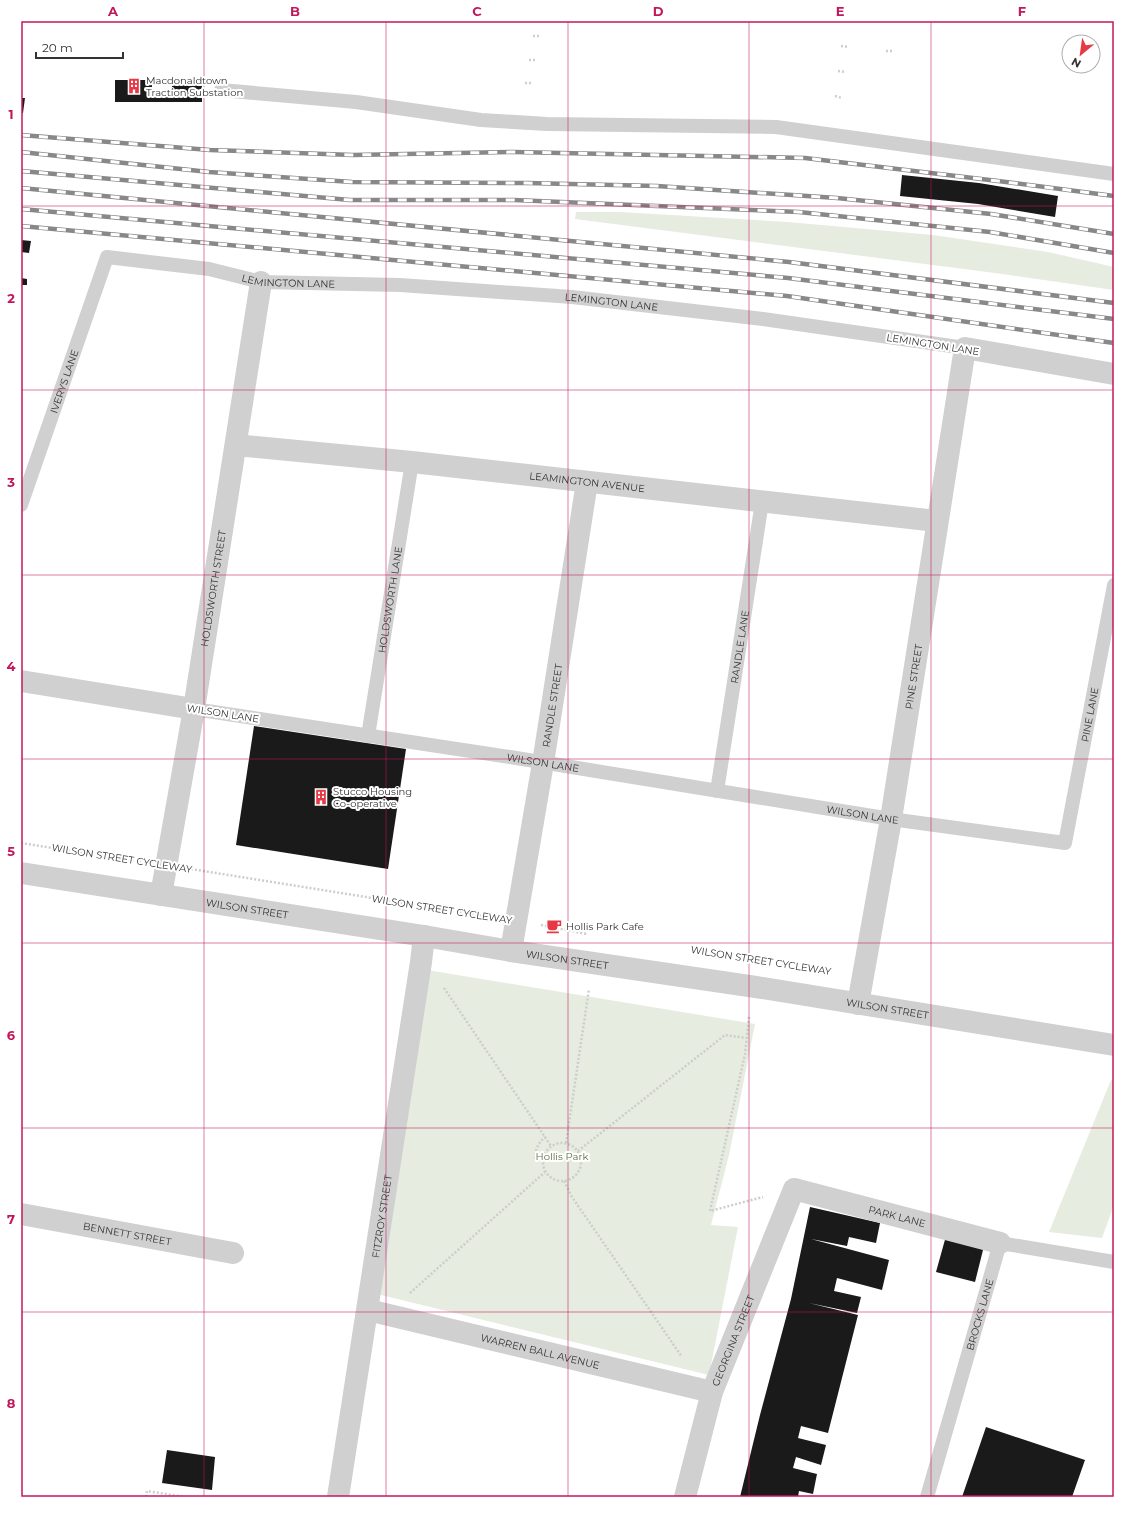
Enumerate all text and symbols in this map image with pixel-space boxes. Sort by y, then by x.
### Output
text: A [107,3,119,19]
text: B [290,3,300,19]
text: C [472,3,482,19]
text: D [653,3,664,19]
text: E [836,3,845,19]
text: F [1018,3,1026,19]
scale bar [36,34,123,60]
north arrow [1061,34,1101,74]
text: 20 m [42,40,73,55]
text: N [1069,54,1083,71]
place label: Macdonaldtown Traction Substation [146,74,243,99]
building icon: Macdonaldtown Traction Substation [125,77,143,95]
text: 1 [8,106,14,122]
street label: LEMINGTON LANE [240,271,335,291]
text: 2 [7,290,15,306]
street label: LEMINGTON LANE [564,291,659,314]
street label: LEMINGTON LANE [886,331,981,358]
street label: IVERYS LANE [47,348,82,415]
street label: LEAMINGTON AVENUE [529,469,646,495]
text: 3 [6,474,15,490]
street label: HOLDSWORTH STREET [198,529,229,648]
street label: HOLDSWORTH LANE [375,545,405,654]
street label: RANDLE LANE [728,609,752,684]
street label: PINE STREET [902,643,925,710]
text: 4 [7,658,16,674]
street label: RANDLE STREET [540,663,565,748]
street label: PINE LANE [1078,686,1102,743]
street label: WILSON LANE [186,701,260,726]
street label: WILSON LANE [506,751,580,775]
place label: Stucco Housing Co-operative [333,785,412,810]
building icon: Stucco Housing Co-operative [312,788,330,806]
street label: WILSON LANE [826,803,900,827]
street label: WILSON STREET CYCLEWAY [51,841,194,876]
text: 5 [7,843,15,859]
street label: WILSON STREET CYCLEWAY [371,892,514,927]
street label: WILSON STREET [205,896,290,922]
cafe icon: Hollis Park Cafe [545,917,563,935]
place label: Hollis Park Cafe [566,920,644,933]
street label: WILSON STREET CYCLEWAY [690,943,833,978]
street label: WILSON STREET [525,947,610,972]
street label: WILSON STREET [845,996,930,1022]
text: 6 [7,1027,16,1043]
park label: Hollis Park [536,1150,588,1163]
street label: FITZROY STREET [369,1174,395,1259]
street label: PARK LANE [867,1203,927,1230]
text: 7 [7,1211,15,1227]
street label: BENNETT STREET [82,1220,173,1249]
street label: BROCKS LANE [964,1277,997,1352]
street label: GEORGINA STREET [709,1293,758,1388]
street label: WARREN BALL AVENUE [479,1331,601,1372]
text: 8 [7,1395,16,1411]

